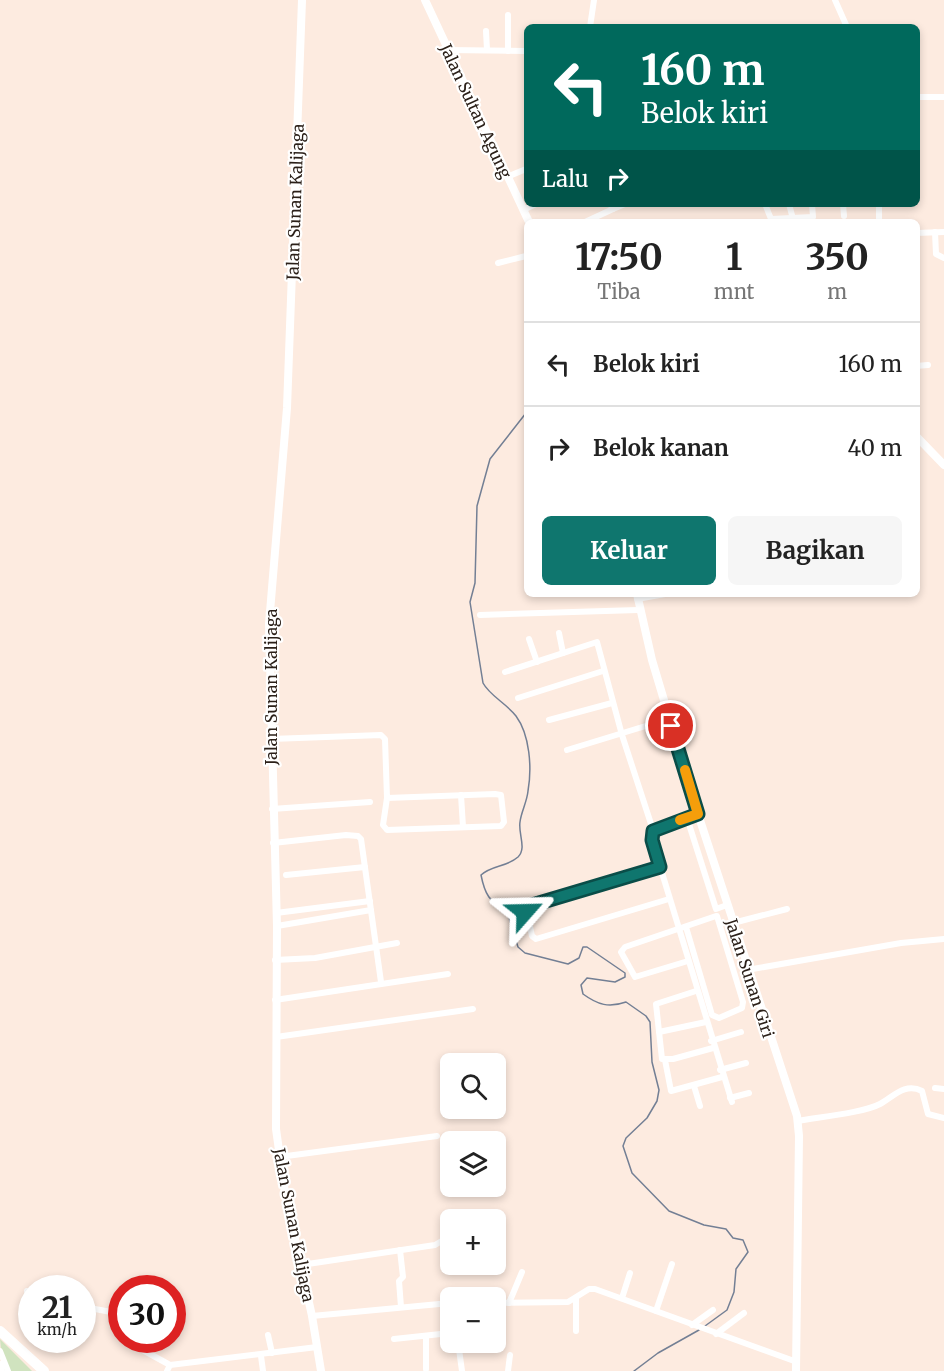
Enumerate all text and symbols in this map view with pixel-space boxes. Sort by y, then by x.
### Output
street label: Jalan Sultan Agung [436,39,516,182]
text: 160 m [641,44,765,96]
icon: left [542,48,620,126]
text: Belok kiri [641,96,768,130]
street label: Jalan Sunan Kalijaga [282,123,308,282]
icon: right [601,162,634,195]
text: Lalu [542,165,589,193]
text: 17:50 [575,235,663,280]
text: 1 [726,235,742,280]
text: 350 [805,235,869,280]
text: Tiba [597,279,640,304]
text: mnt [714,279,754,304]
text: m [827,279,847,304]
icon: left [542,348,575,381]
text: Belok kiri [593,350,700,378]
text: 160 m [838,350,902,378]
icon: right [542,432,575,465]
text: Belok kanan [593,434,729,462]
text: 40 m [847,434,902,462]
button: Keluar [542,516,716,585]
button: Bagikan [728,516,902,585]
street label: Jalan Sunan Kalijaga [261,608,281,766]
pin [645,700,696,751]
icon: arrive [654,709,687,742]
position arrow [493,880,557,944]
street label: Jalan Sunan Giri [721,915,779,1040]
map controls [440,1053,506,1353]
button: search [440,1053,506,1119]
button: layers [440,1131,506,1197]
street label: Jalan Sunan Kalijaga [269,1145,319,1304]
button: + [440,1209,506,1275]
speed limit sign: 30 [108,1275,186,1353]
button: − [440,1287,506,1353]
text: 21 [42,1288,72,1326]
text: km/h [37,1320,77,1339]

